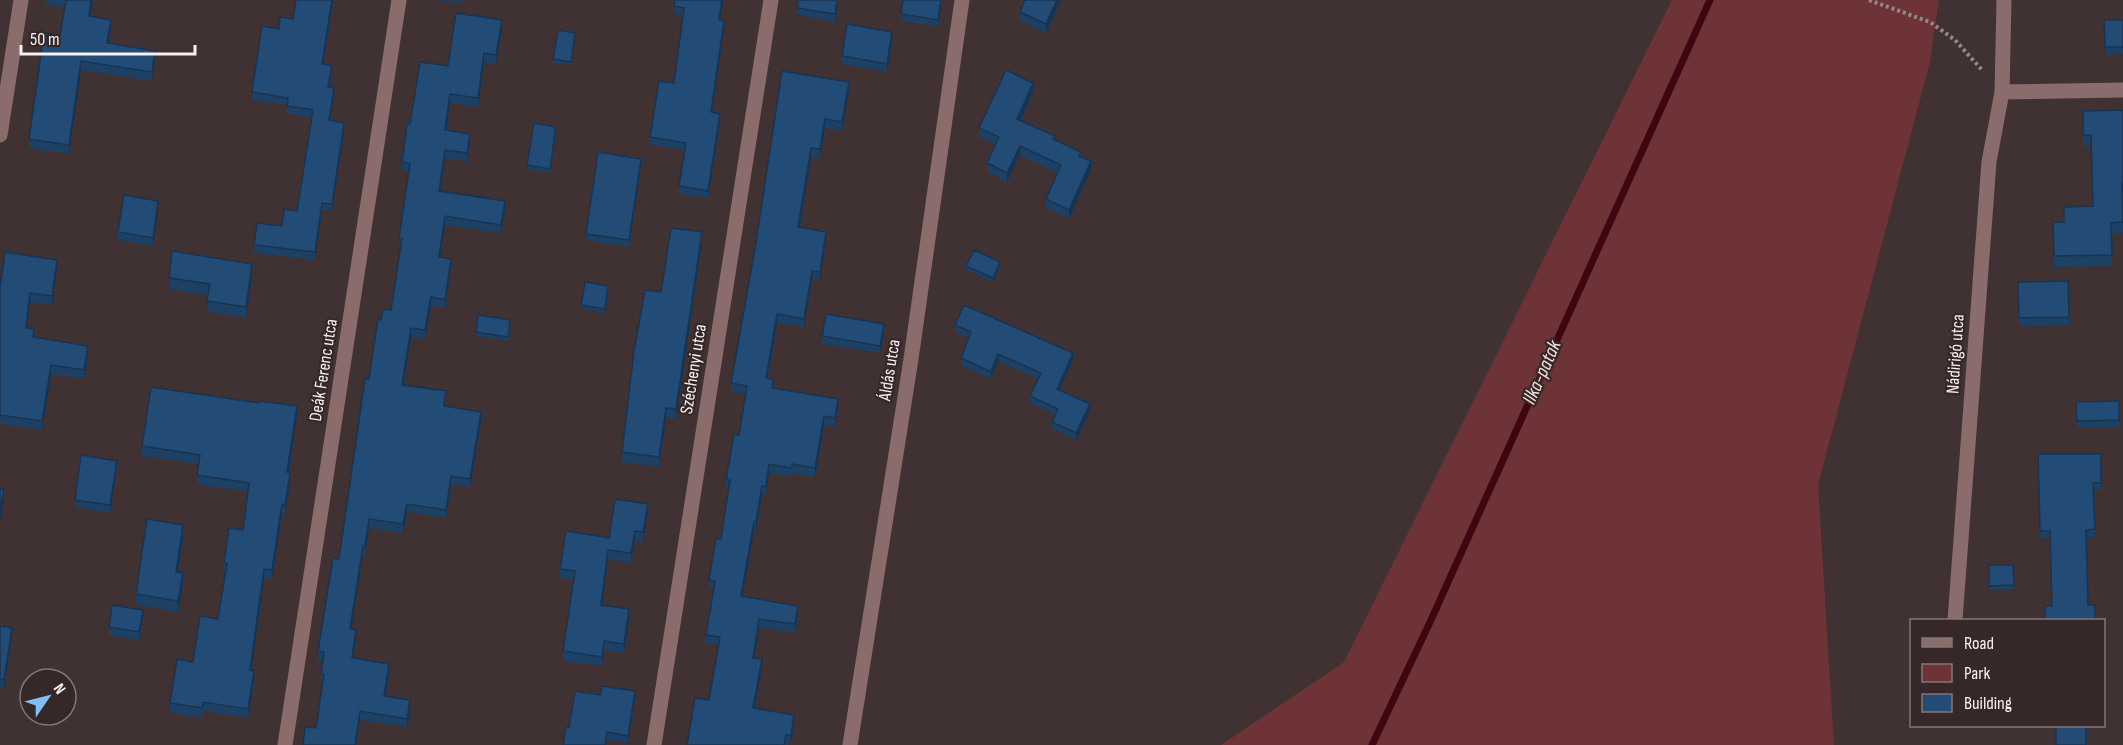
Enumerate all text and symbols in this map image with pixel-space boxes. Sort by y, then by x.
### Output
scale bar [21,18,195,56]
text: 50 m [30,29,60,50]
street label: Nádirigó utca [1942,313,1969,395]
street label: Deák Ferenc utca [305,317,342,423]
street label: Széchenyi utca [676,323,711,416]
water label: Ilka-patak [1517,336,1567,408]
street label: Áldás utca [874,338,905,403]
legend [1910,619,2105,727]
text: Road [1964,633,1994,654]
text: Park [1964,663,1990,684]
north arrow [18,667,78,727]
text: N [49,680,69,698]
text: Building [1964,693,2012,714]

